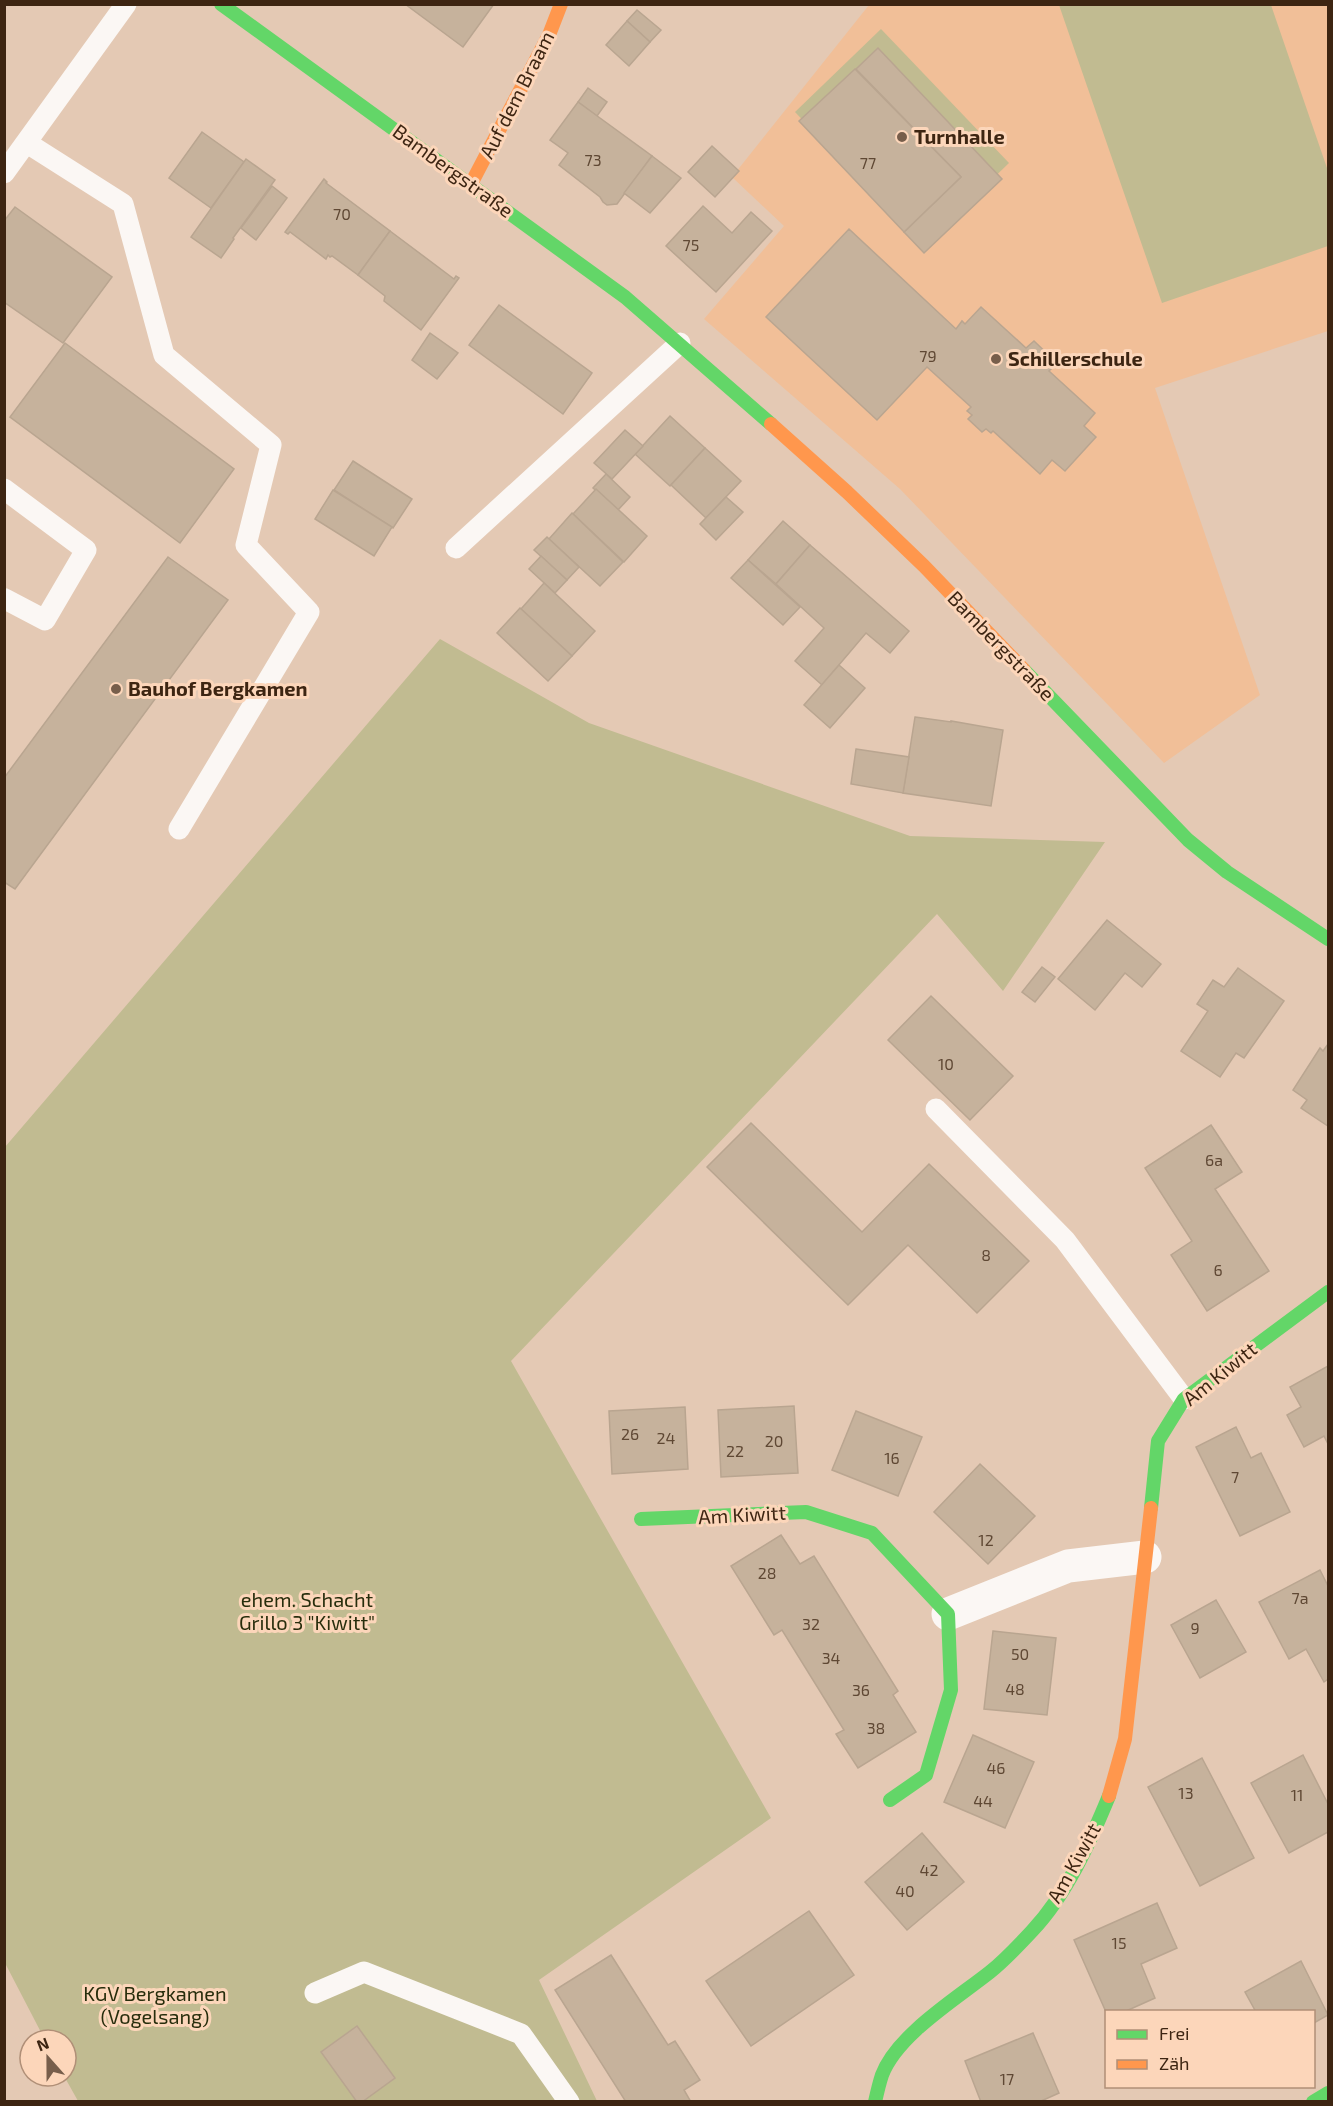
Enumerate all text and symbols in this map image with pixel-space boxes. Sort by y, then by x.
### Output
street label: Auf dem Braam [474,27,558,162]
street label: Bambergstraße [389,118,519,222]
place label: Turnhalle [914,124,1005,148]
marker: Turnhalle [895,130,909,144]
house number: 73 [584,150,602,169]
house number: 77 [860,153,876,172]
house number: 70 [333,204,351,223]
house number: 75 [683,235,699,254]
house number: 79 [919,346,937,365]
place label: Schillerschule [1008,346,1143,370]
marker: Schillerschule [989,352,1003,366]
street label: Bambergstraße [943,585,1060,705]
place label: Bauhof Bergkamen [128,676,308,700]
marker: Bauhof Bergkamen [109,682,123,696]
house number: 10 [938,1054,954,1073]
house number: 6a [1205,1150,1223,1169]
house number: 8 [981,1245,991,1264]
house number: 6 [1213,1260,1223,1279]
street label: Am Kiwitt [1178,1336,1261,1410]
house number: 26 [621,1424,639,1443]
house number: 24 [657,1428,676,1447]
house number: 20 [765,1431,783,1450]
house number: 22 [726,1441,744,1460]
house number: 16 [884,1448,900,1467]
house number: 7 [1231,1467,1239,1486]
street label: Am Kiwitt [697,1500,787,1528]
house number: 12 [978,1530,994,1549]
house number: 28 [758,1563,776,1582]
park label: ehem. Schacht Grillo 3 "Kiwitt" [239,1587,375,1634]
house number: 7a [1292,1588,1308,1607]
house number: 32 [802,1614,820,1633]
house number: 9 [1190,1618,1200,1637]
house number: 50 [1011,1644,1029,1663]
house number: 34 [822,1648,841,1667]
house number: 48 [1005,1679,1025,1698]
house number: 36 [852,1680,870,1699]
house number: 38 [867,1718,885,1737]
house number: 46 [987,1758,1006,1777]
house number: 13 [1178,1783,1194,1802]
house number: 11 [1291,1785,1303,1804]
house number: 44 [973,1791,993,1810]
street label: Am Kiwitt [1041,1818,1105,1907]
house number: 42 [920,1860,938,1879]
house number: 40 [895,1881,915,1900]
house number: 15 [1112,1933,1126,1952]
park label: KGV Bergkamen (Vogelsang) [83,1981,227,2028]
legend [1105,2010,1315,2088]
text: Frei [1159,2022,1190,2044]
north arrow [18,2028,78,2088]
text: N [34,2033,51,2054]
text: Zäh [1159,2052,1190,2074]
house number: 17 [1000,2069,1014,2088]

